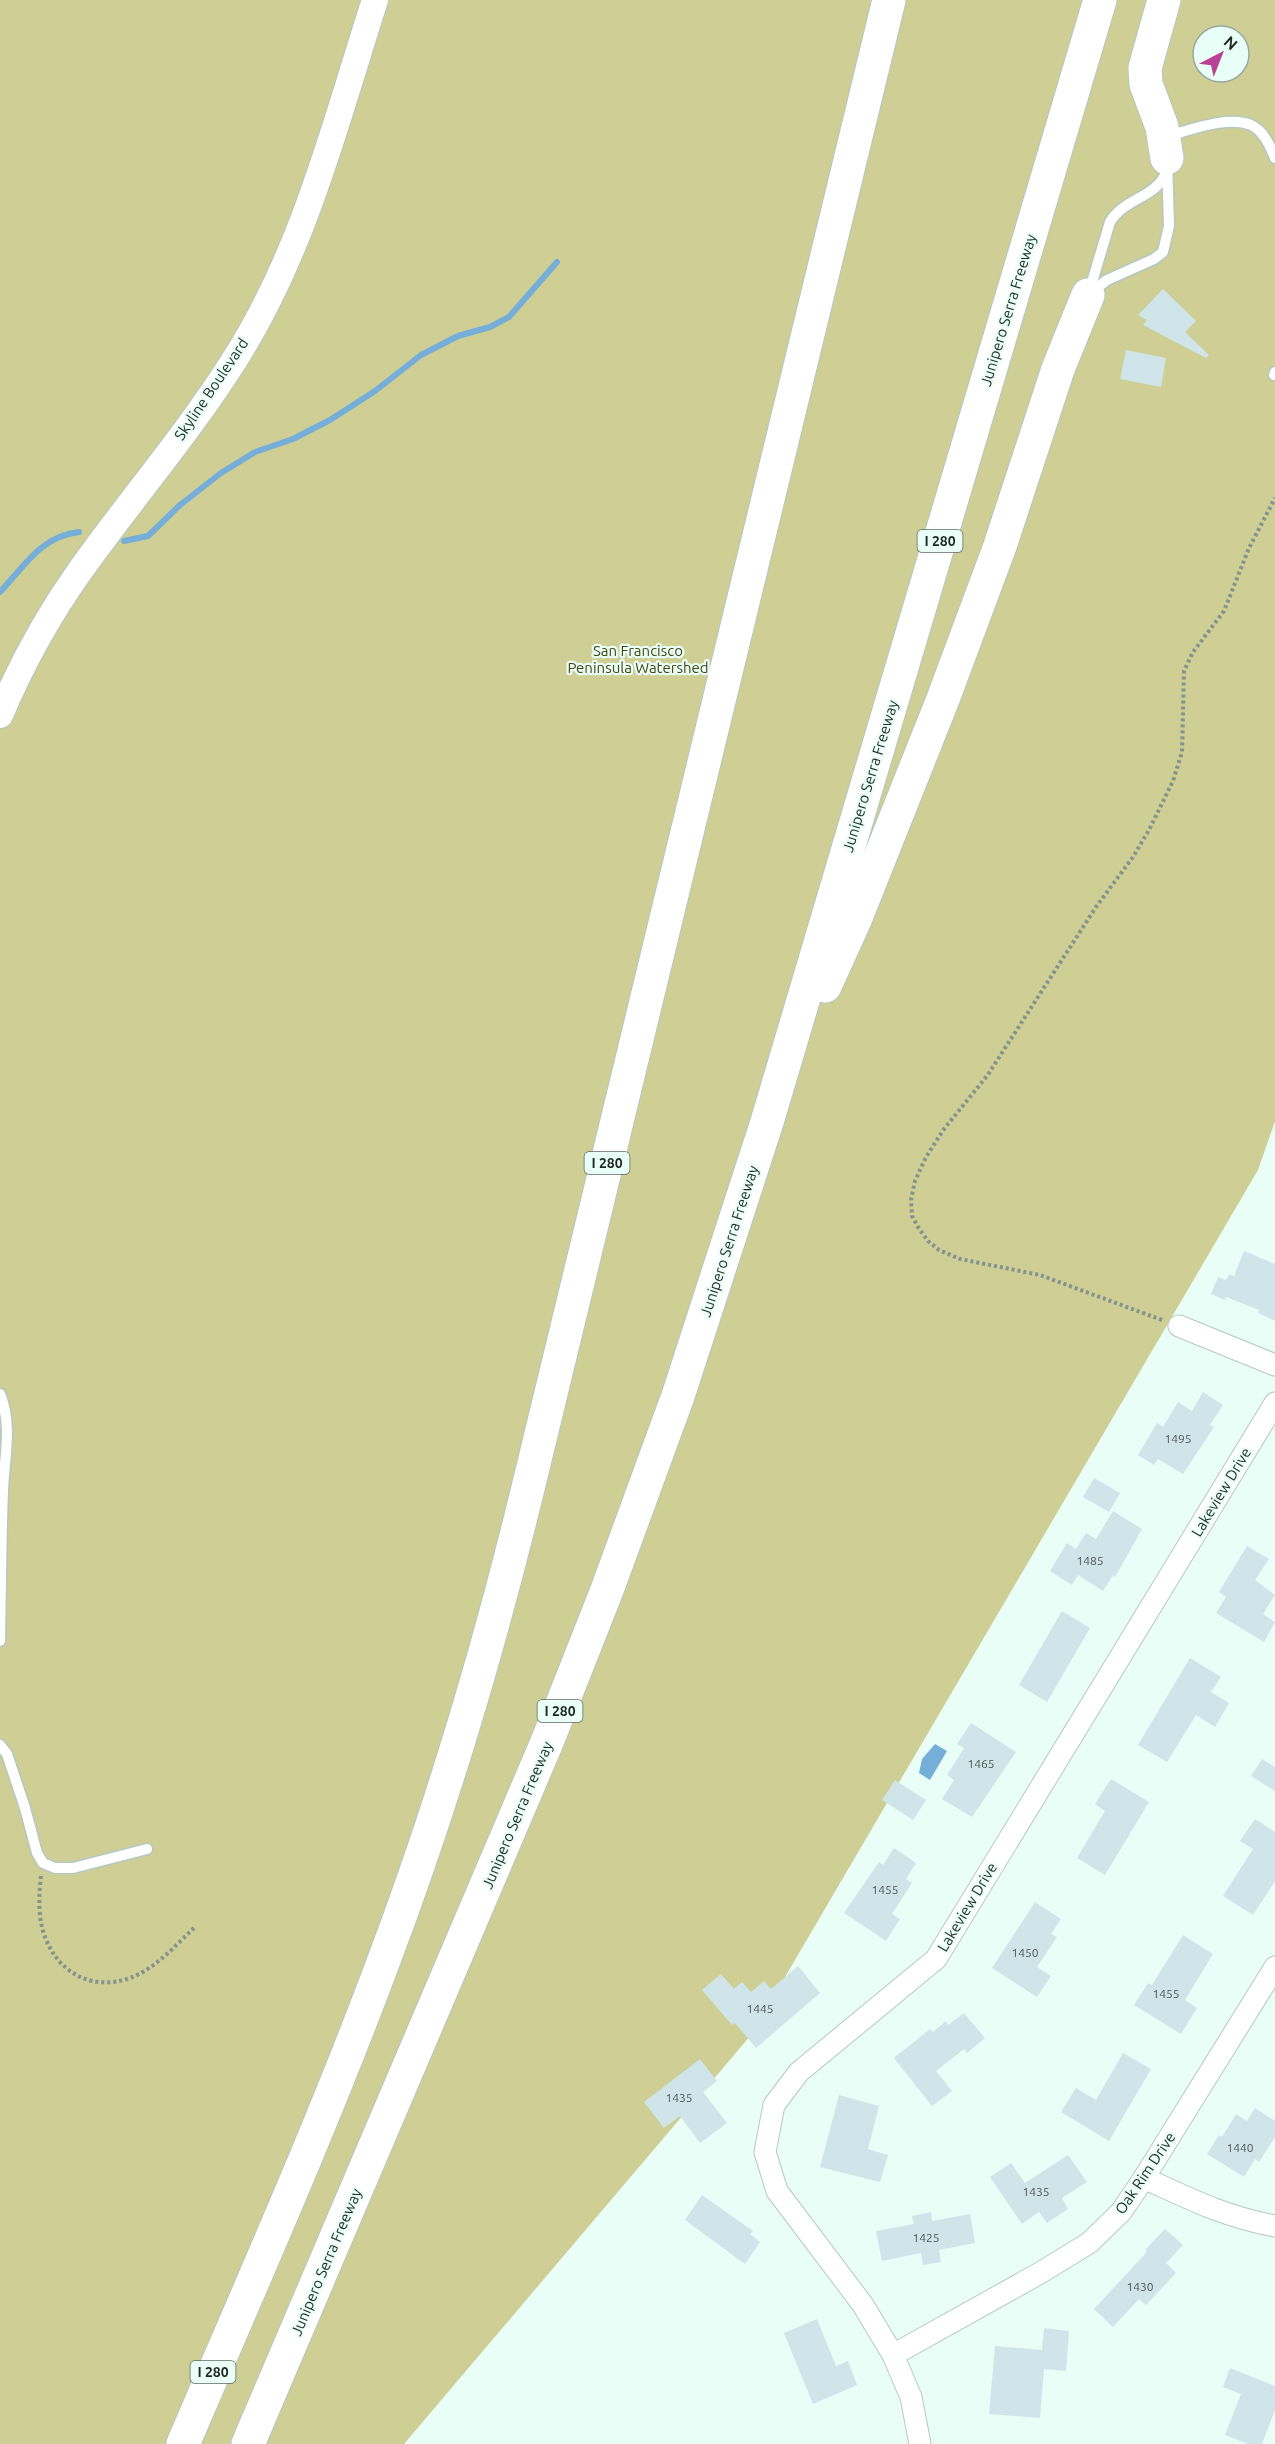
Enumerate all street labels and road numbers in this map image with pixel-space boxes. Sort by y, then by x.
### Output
street label: Junipero Serra Freeway [977,232,1039,388]
street label: Skyline Boulevard [171,335,251,443]
road number: I 280 [918,530,962,552]
street label: Junipero Serra Freeway [839,698,901,854]
road number: I 280 [584,1152,630,1174]
street label: Junipero Serra Freeway [696,1163,762,1319]
street label: Lakeview Drive [1188,1444,1254,1540]
road number: I 280 [538,1700,582,1722]
street label: Junipero Serra Freeway [478,1739,556,1891]
street label: Lakeview Drive [934,1859,1000,1955]
street label: Oak Rim Drive [1111,2129,1179,2217]
street label: Junipero Serra Freeway [287,2186,365,2338]
road number: I 280 [190,2361,236,2383]

